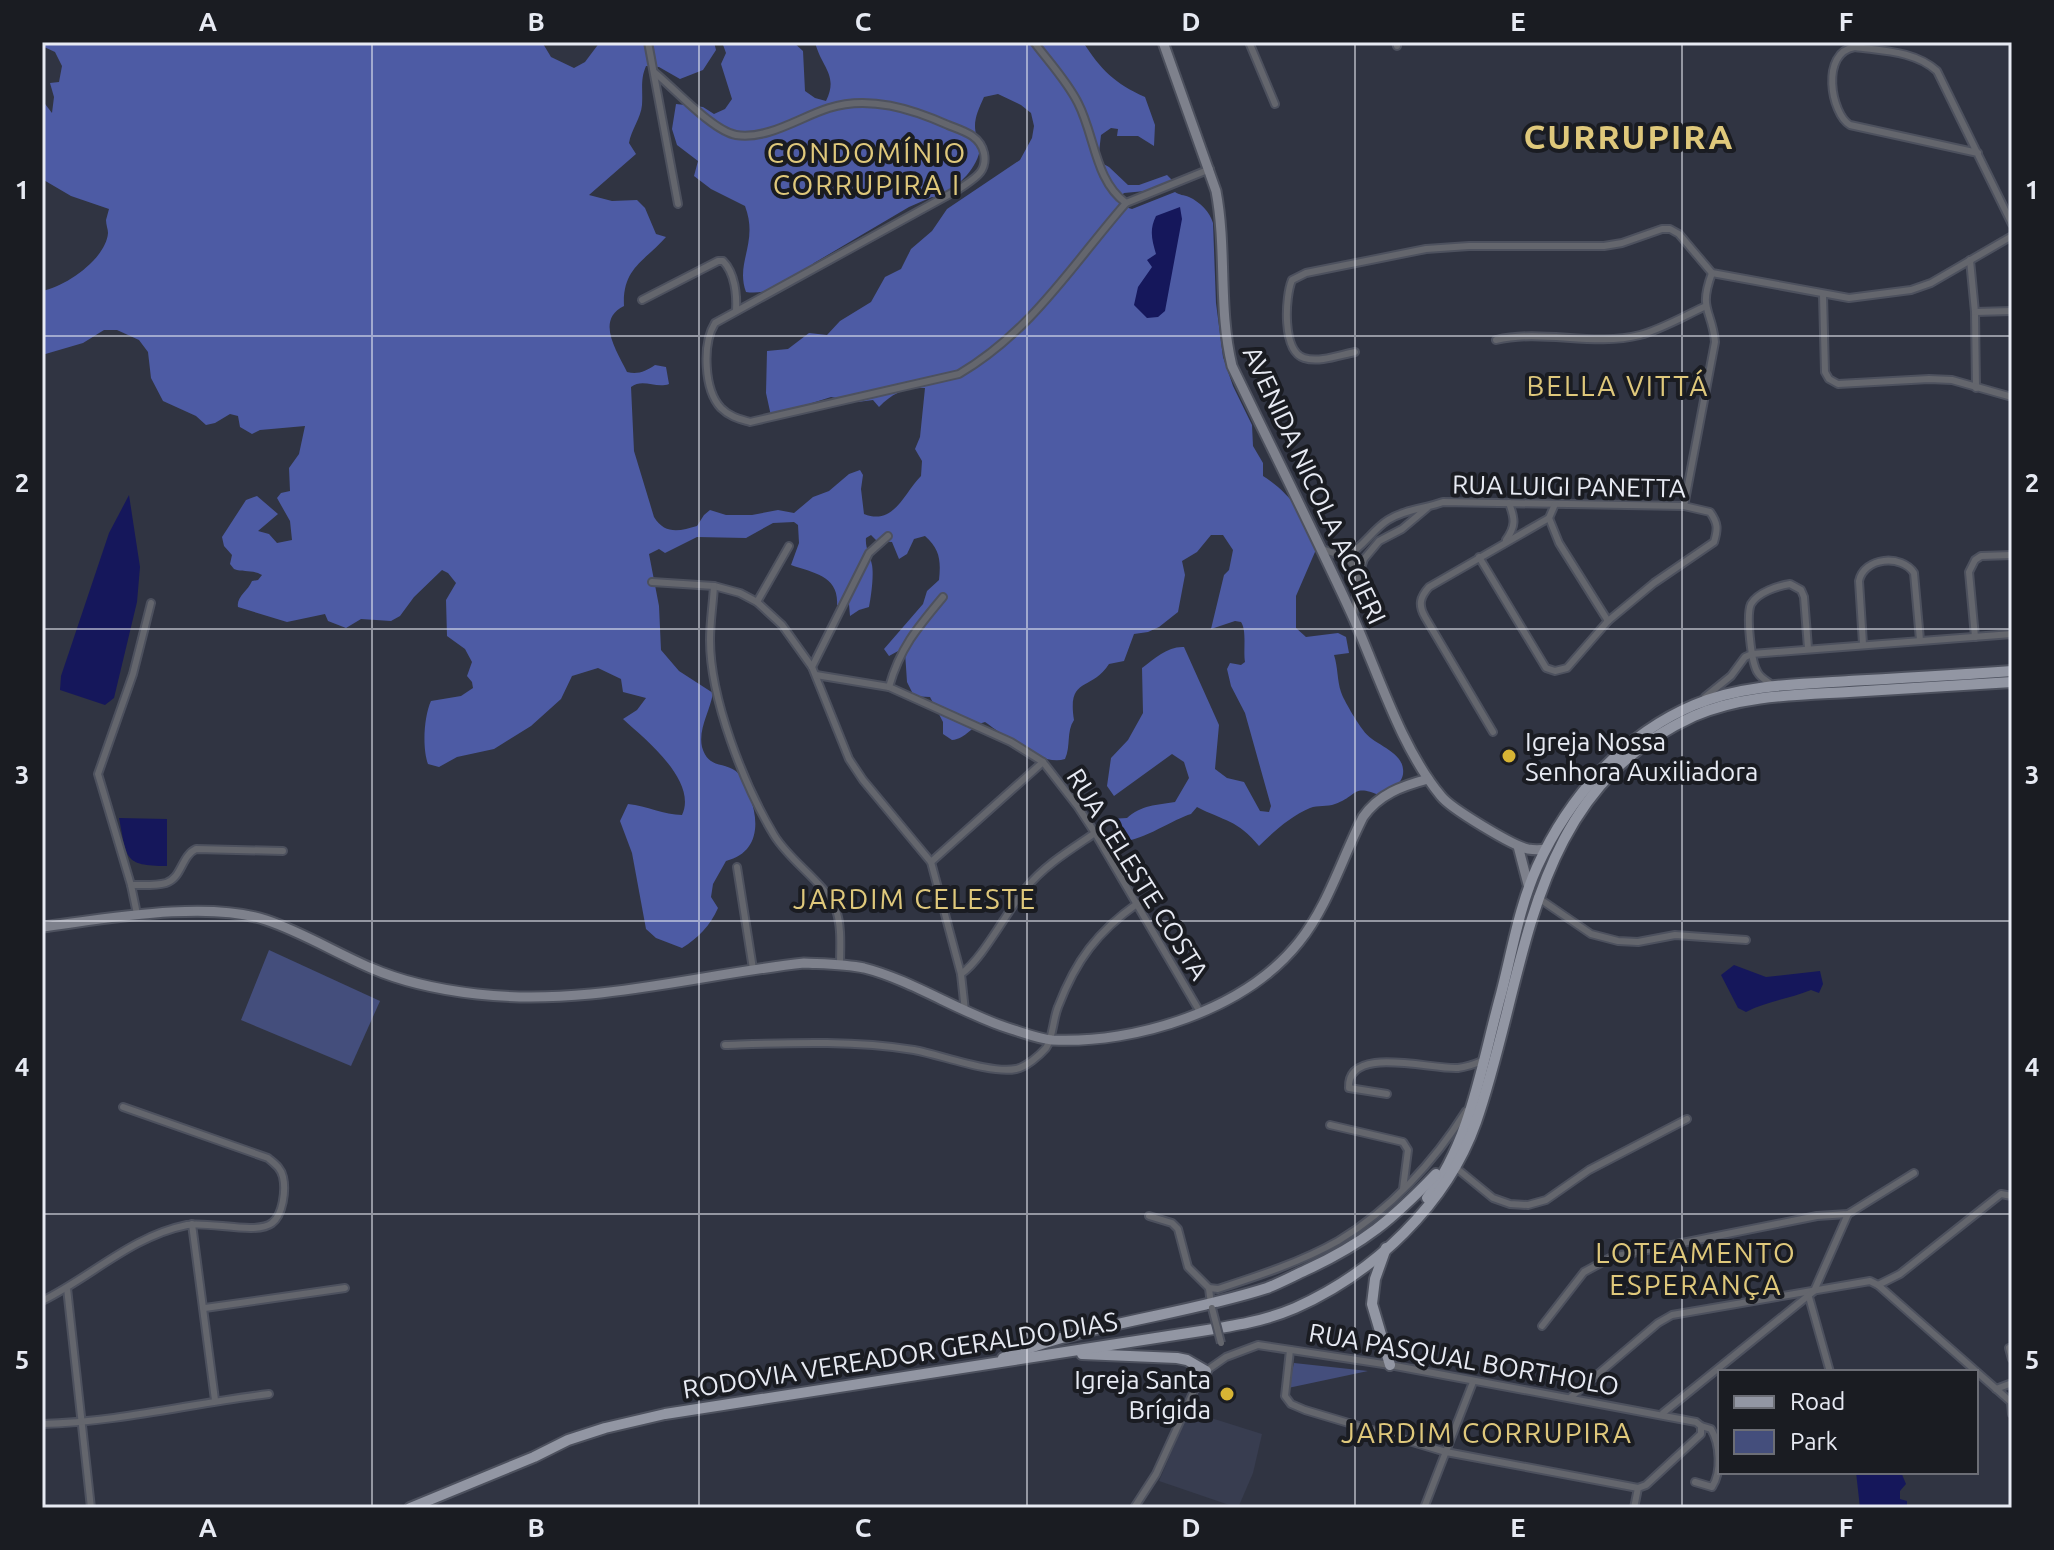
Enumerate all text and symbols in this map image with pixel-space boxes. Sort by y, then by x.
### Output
text: A [199,7,218,36]
text: B [527,7,545,36]
text: C [855,7,872,36]
text: D [1182,7,1200,36]
text: E [1510,7,1526,36]
text: F [1839,7,1853,36]
district label: CURRUPIRA [1524,117,1734,155]
district label: CONDOMÍNIO CORRUPIRA I [767,136,967,200]
text: 1 [15,175,29,204]
text: 1 [2025,175,2039,204]
street label: AVENIDA NICOLA ACCIERI [1238,342,1392,628]
district label: BELLA VITTÁ [1527,369,1709,401]
text: 2 [15,468,29,497]
text: 2 [2025,468,2039,497]
street label: RUA LUIGI PANETTA [1452,469,1686,503]
place label: Igreja Nossa Senhora Auxiliadora [1525,727,1758,786]
marker: Igreja Nossa Senhora Auxiliadora [1500,747,1518,765]
text: 3 [15,760,29,789]
text: 3 [2025,760,2039,789]
street label: RUA CELESTE COSTA [1061,763,1215,985]
district label: JARDIM CELESTE [793,883,1037,914]
text: 4 [15,1052,29,1081]
text: 4 [2025,1052,2039,1081]
district label: LOTEAMENTO ESPERANÇA [1595,1237,1797,1300]
street label: RODOVIA VEREADOR GERALDO DIAS [681,1306,1119,1404]
street label: RUA PASQUAL BORTHOLO [1307,1317,1621,1401]
text: 5 [15,1345,29,1374]
text: 5 [2025,1345,2039,1374]
place label: Igreja Santa Brígida [1074,1365,1211,1424]
legend [1718,1370,1978,1474]
marker: Igreja Santa Brígida [1218,1385,1236,1403]
text: Road [1790,1388,1845,1415]
district label: JARDIM CORRUPIRA [1341,1417,1633,1448]
text: Park [1790,1428,1838,1455]
text: A [199,1513,218,1542]
text: B [527,1513,545,1542]
text: C [855,1513,872,1542]
text: D [1182,1513,1200,1542]
text: E [1510,1513,1526,1542]
text: F [1839,1513,1853,1542]

